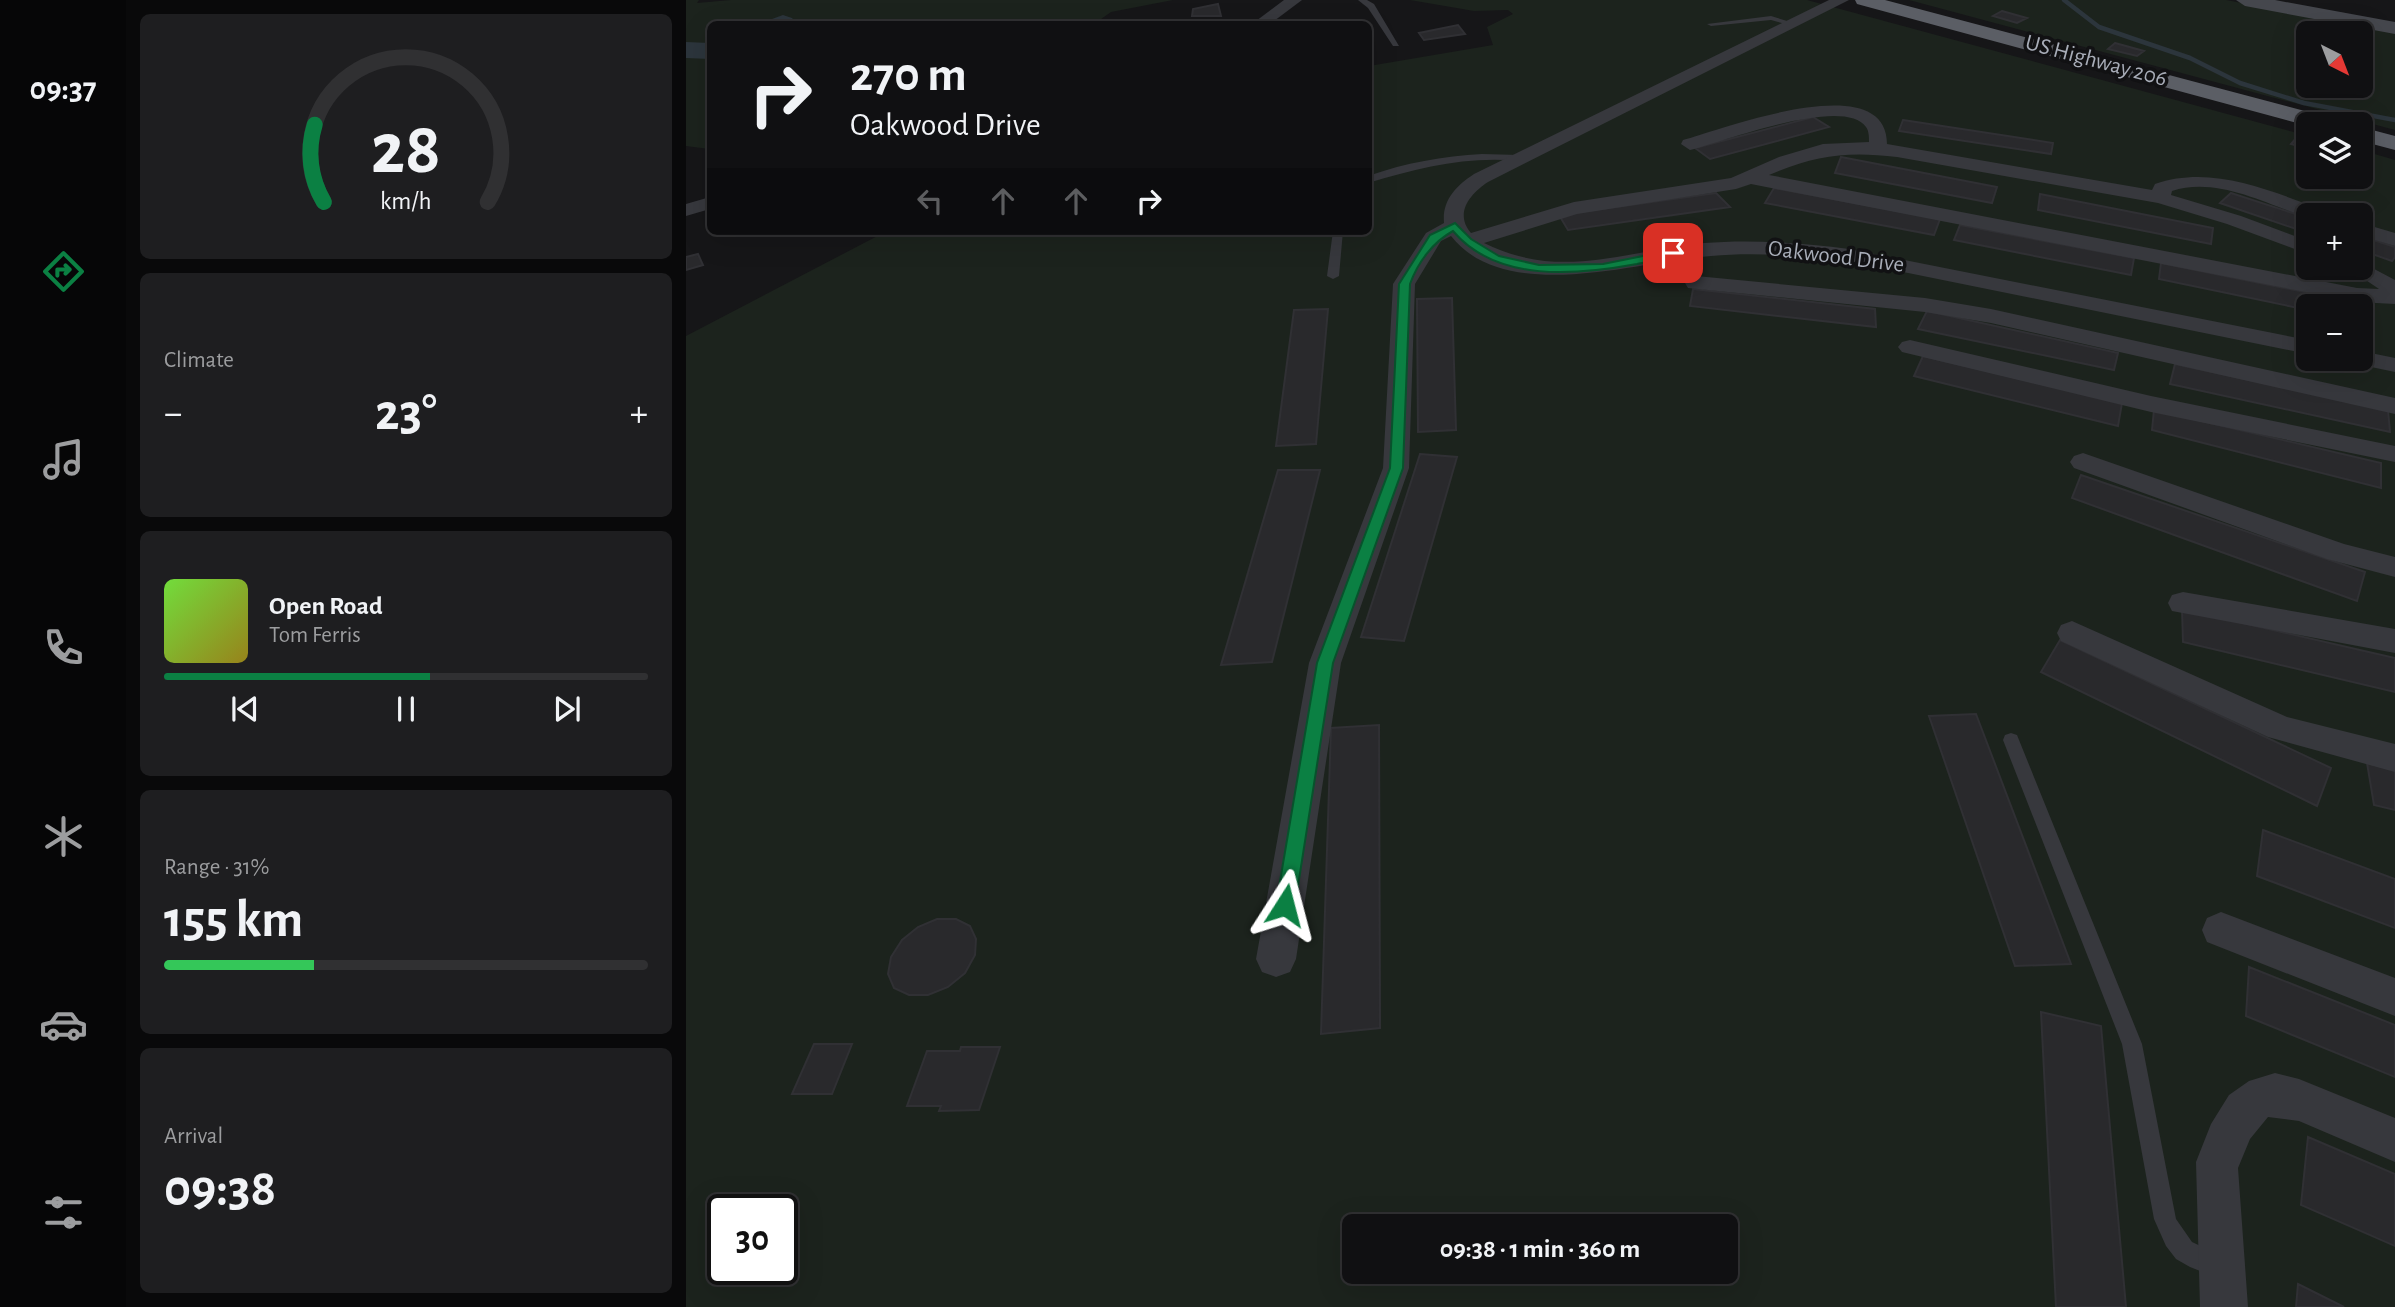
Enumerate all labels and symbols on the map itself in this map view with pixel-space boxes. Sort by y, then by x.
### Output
north arrow [2296,21,2373,98]
street label: US Highway 206 [2023,31,2169,91]
pin [1643,223,1703,283]
street label: Oakwood Drive [1767,237,1905,277]
position arrow [1248,868,1322,942]
speed limit sign: 30 [707,1194,798,1285]

